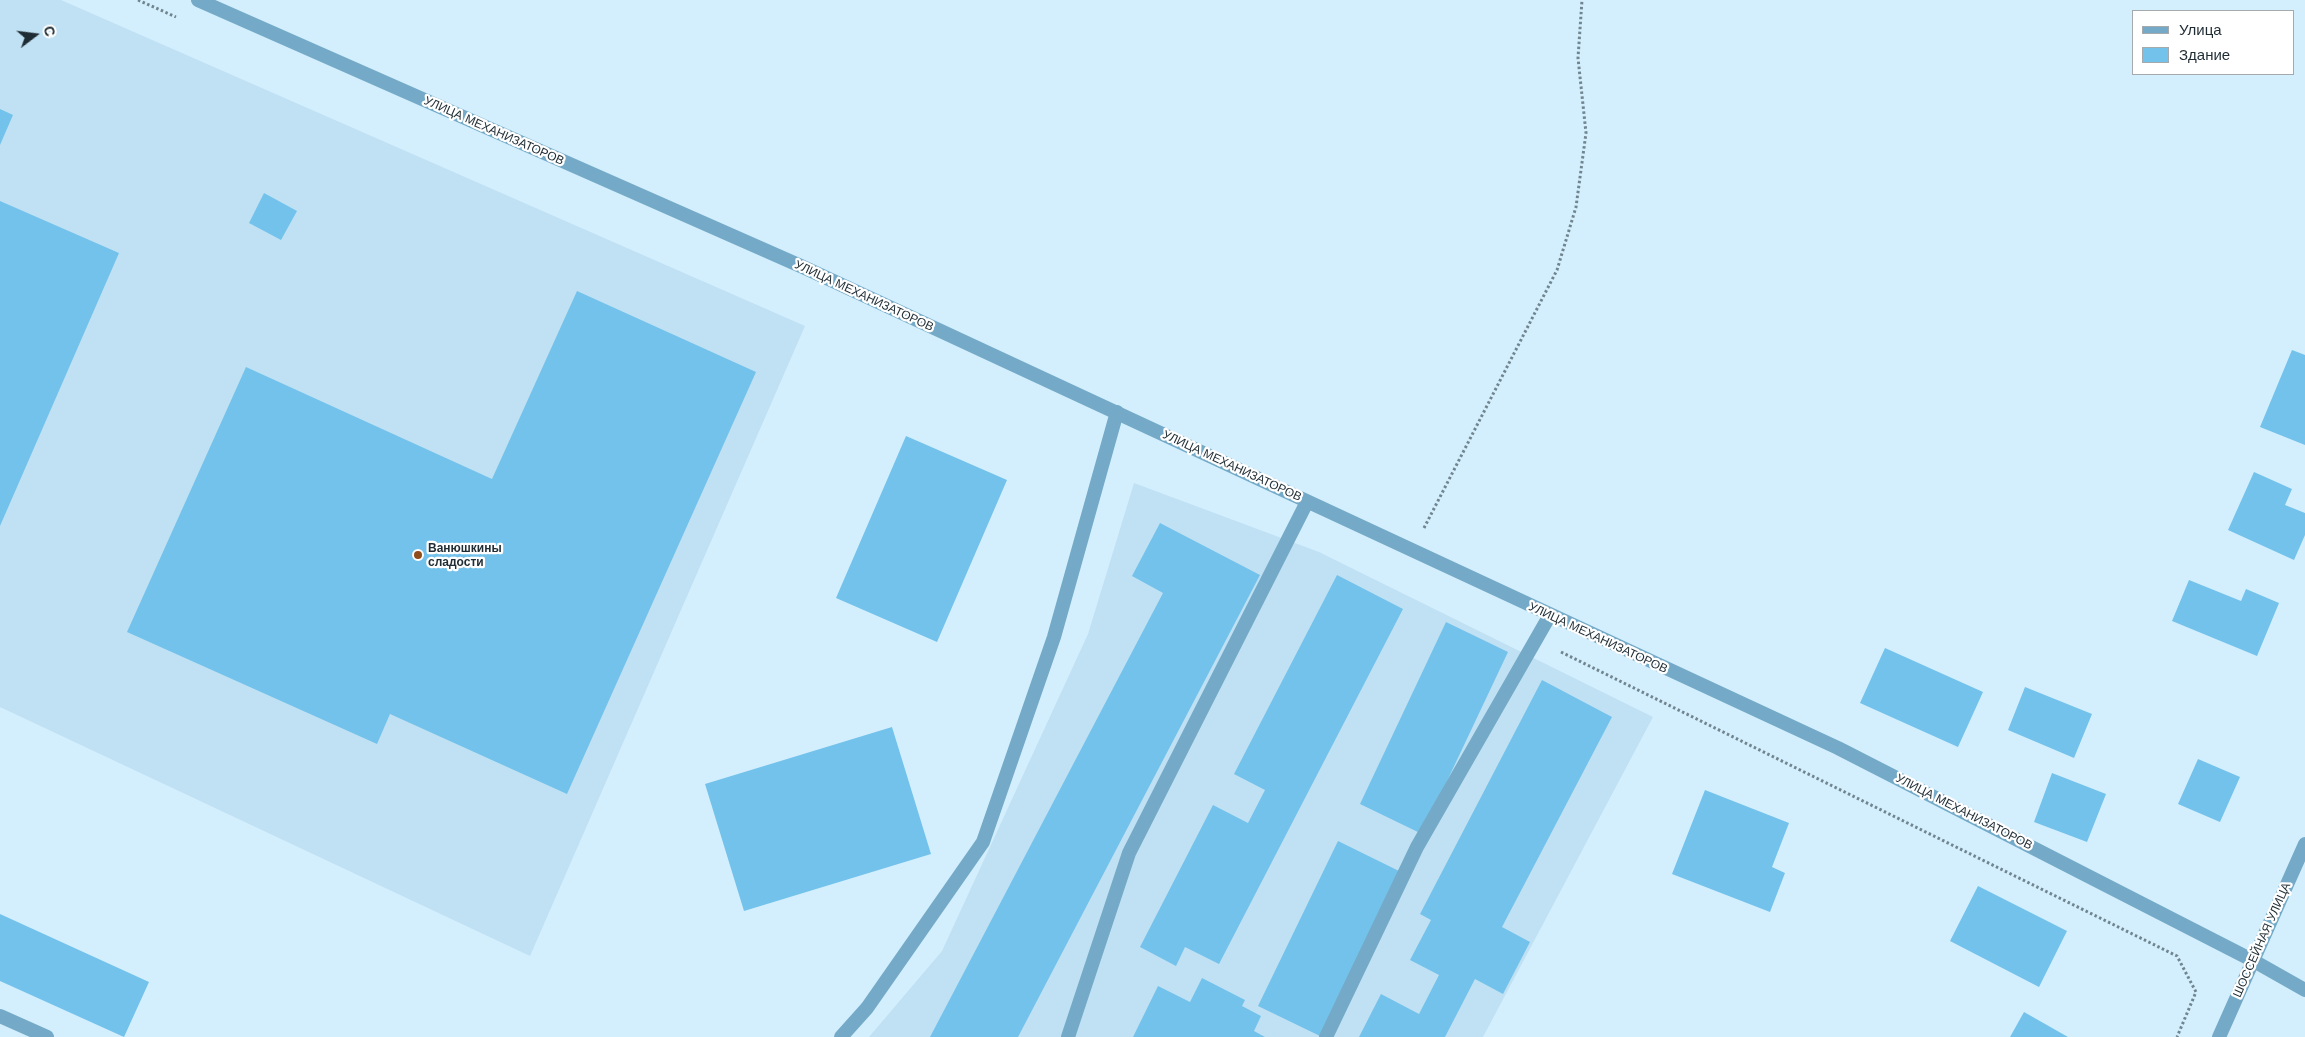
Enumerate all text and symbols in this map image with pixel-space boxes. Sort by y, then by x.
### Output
north arrow [10,10,60,60]
legend [2132,10,2295,75]
text: Улица [2179,21,2222,39]
text: С [40,24,59,38]
text: Здание [2179,46,2230,64]
street label: УЛИЦА МЕХАНИЗАТОРОВ [422,94,566,168]
street label: УЛИЦА МЕХАНИЗАТОРОВ [792,257,936,335]
street label: УЛИЦА МЕХАНИЗАТОРОВ [1160,427,1304,505]
place label: Ванюшкины сладости [428,541,502,569]
marker: Ванюшкины сладости [412,549,424,561]
street label: УЛИЦА МЕХАНИЗАТОРОВ [1526,599,1670,677]
street label: УЛИЦА МЕХАНИЗАТОРОВ [1893,771,2035,853]
street label: ШОССЕЙНАЯ УЛИЦА [2230,880,2294,1000]

